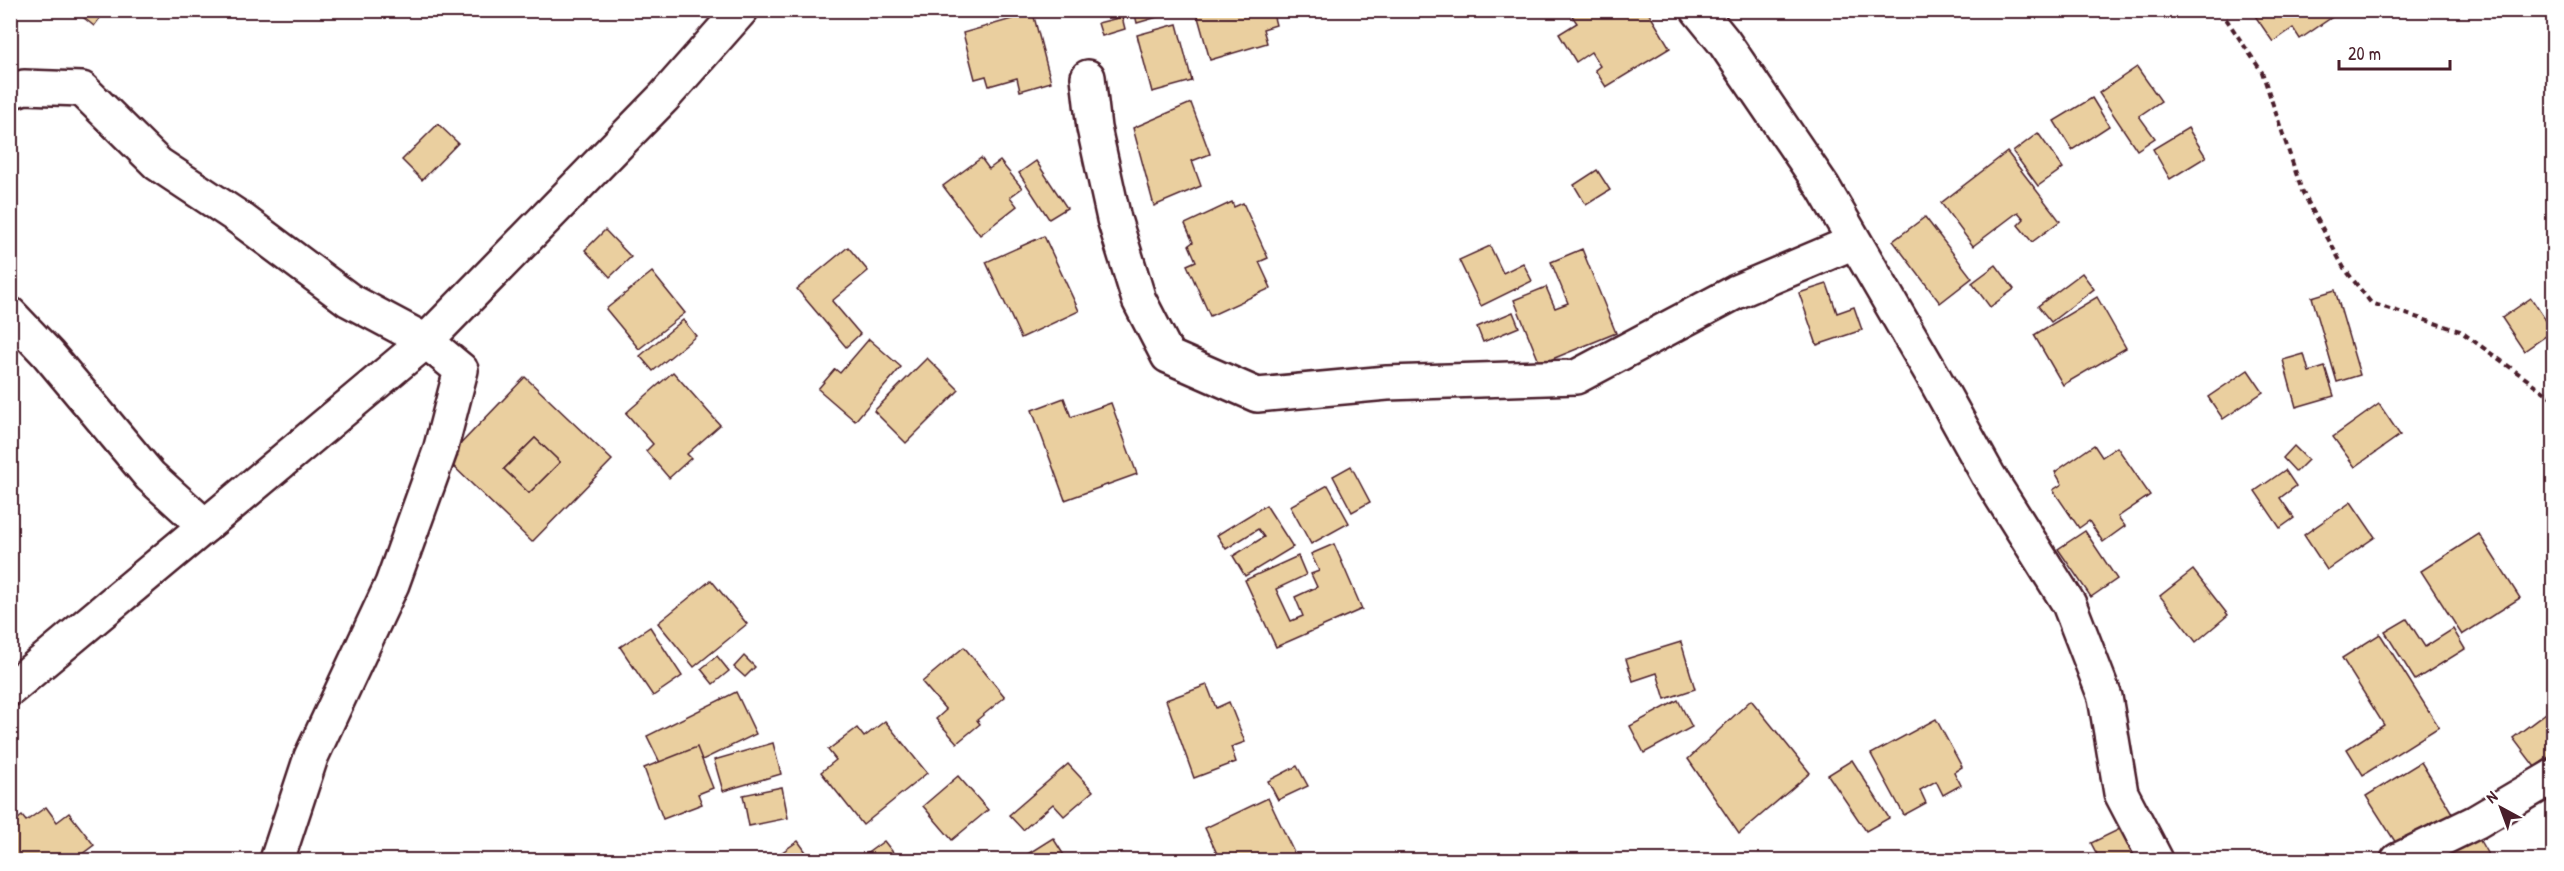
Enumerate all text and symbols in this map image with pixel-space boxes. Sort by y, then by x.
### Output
scale bar [2339,33,2450,71]
text: 20 m [2348,41,2381,66]
north arrow [2471,778,2531,838]
text: N [2481,785,2502,808]

